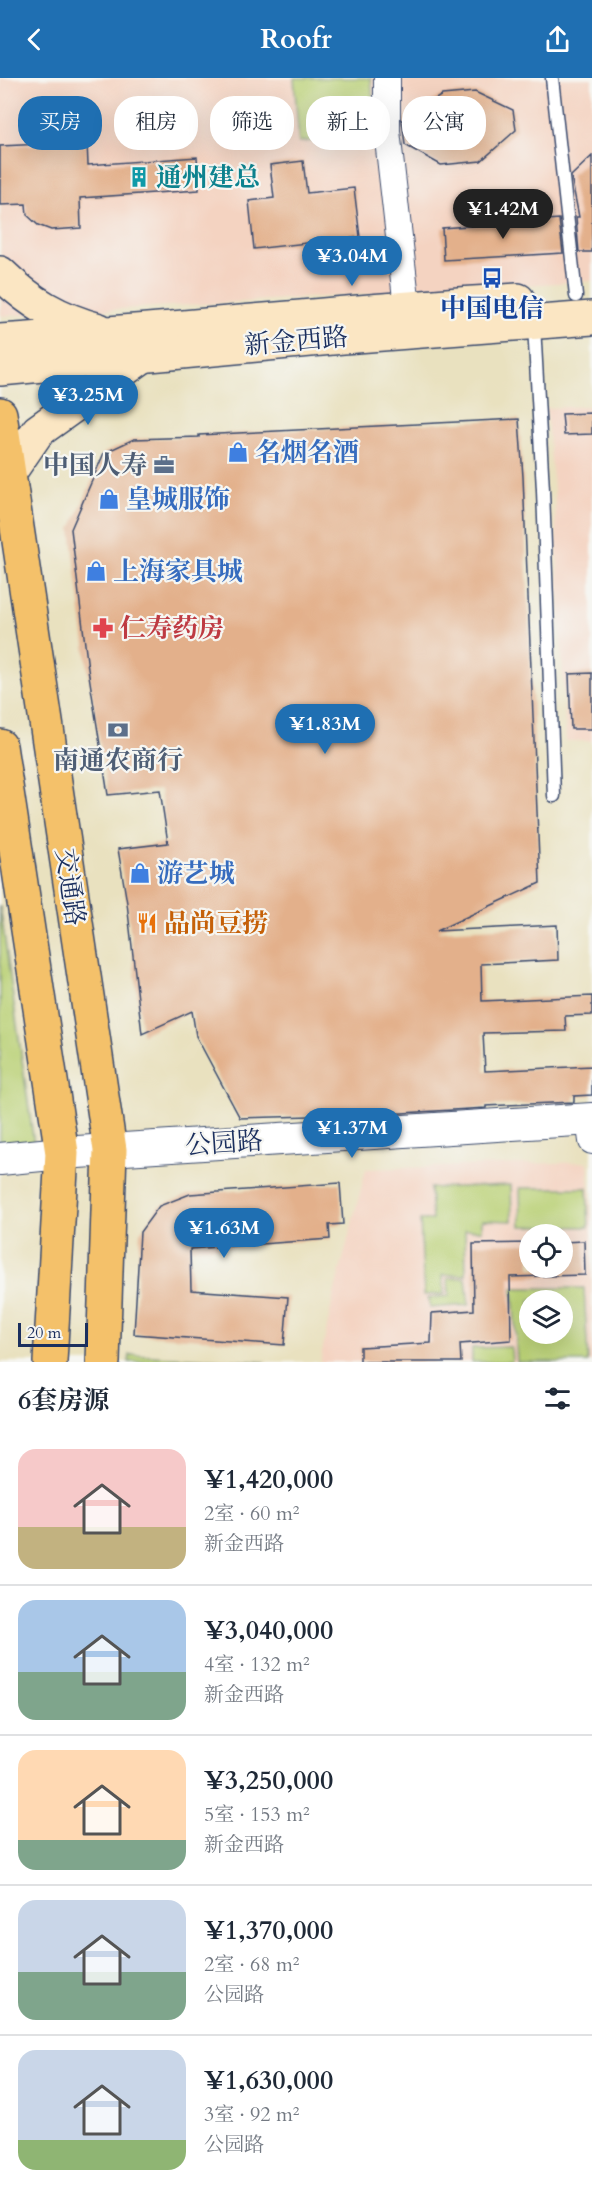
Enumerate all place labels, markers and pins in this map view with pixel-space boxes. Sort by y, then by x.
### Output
place label: 通州建总 [156,160,260,195]
building icon: 通州建总 [127,165,151,189]
pin: ¥1.42M [454,189,552,240]
pin: ¥3.04M [303,236,401,287]
bus stop icon: 中国电信 [480,266,504,290]
place label: 中国电信 [440,291,544,326]
pin: ¥3.25M [39,375,137,426]
place label: 名烟名酒 [255,435,359,470]
shop icon: 名烟名酒 [226,440,250,464]
place label: 中国人寿 [43,448,147,483]
office icon: 中国人寿 [152,453,176,477]
place label: 皇城服饰 [126,482,230,517]
shop icon: 皇城服饰 [97,487,121,511]
place label: 上海家具城 [113,554,243,589]
shop icon: 上海家具城 [84,559,108,583]
place label: 仁寿药房 [120,611,224,646]
pharmacy icon: 仁寿药房 [91,616,115,640]
pin: ¥1.83M [276,704,374,755]
bank icon: 南通农商行 [106,718,130,742]
place label: 南通农商行 [53,743,183,778]
place label: 游艺城 [157,856,235,891]
shop icon: 游艺城 [128,861,152,885]
place label: 品尚豆捞 [164,906,268,941]
restaurant icon: 品尚豆捞 [135,911,159,935]
pin: ¥1.37M [303,1108,401,1159]
pin: ¥1.63M [175,1208,273,1259]

